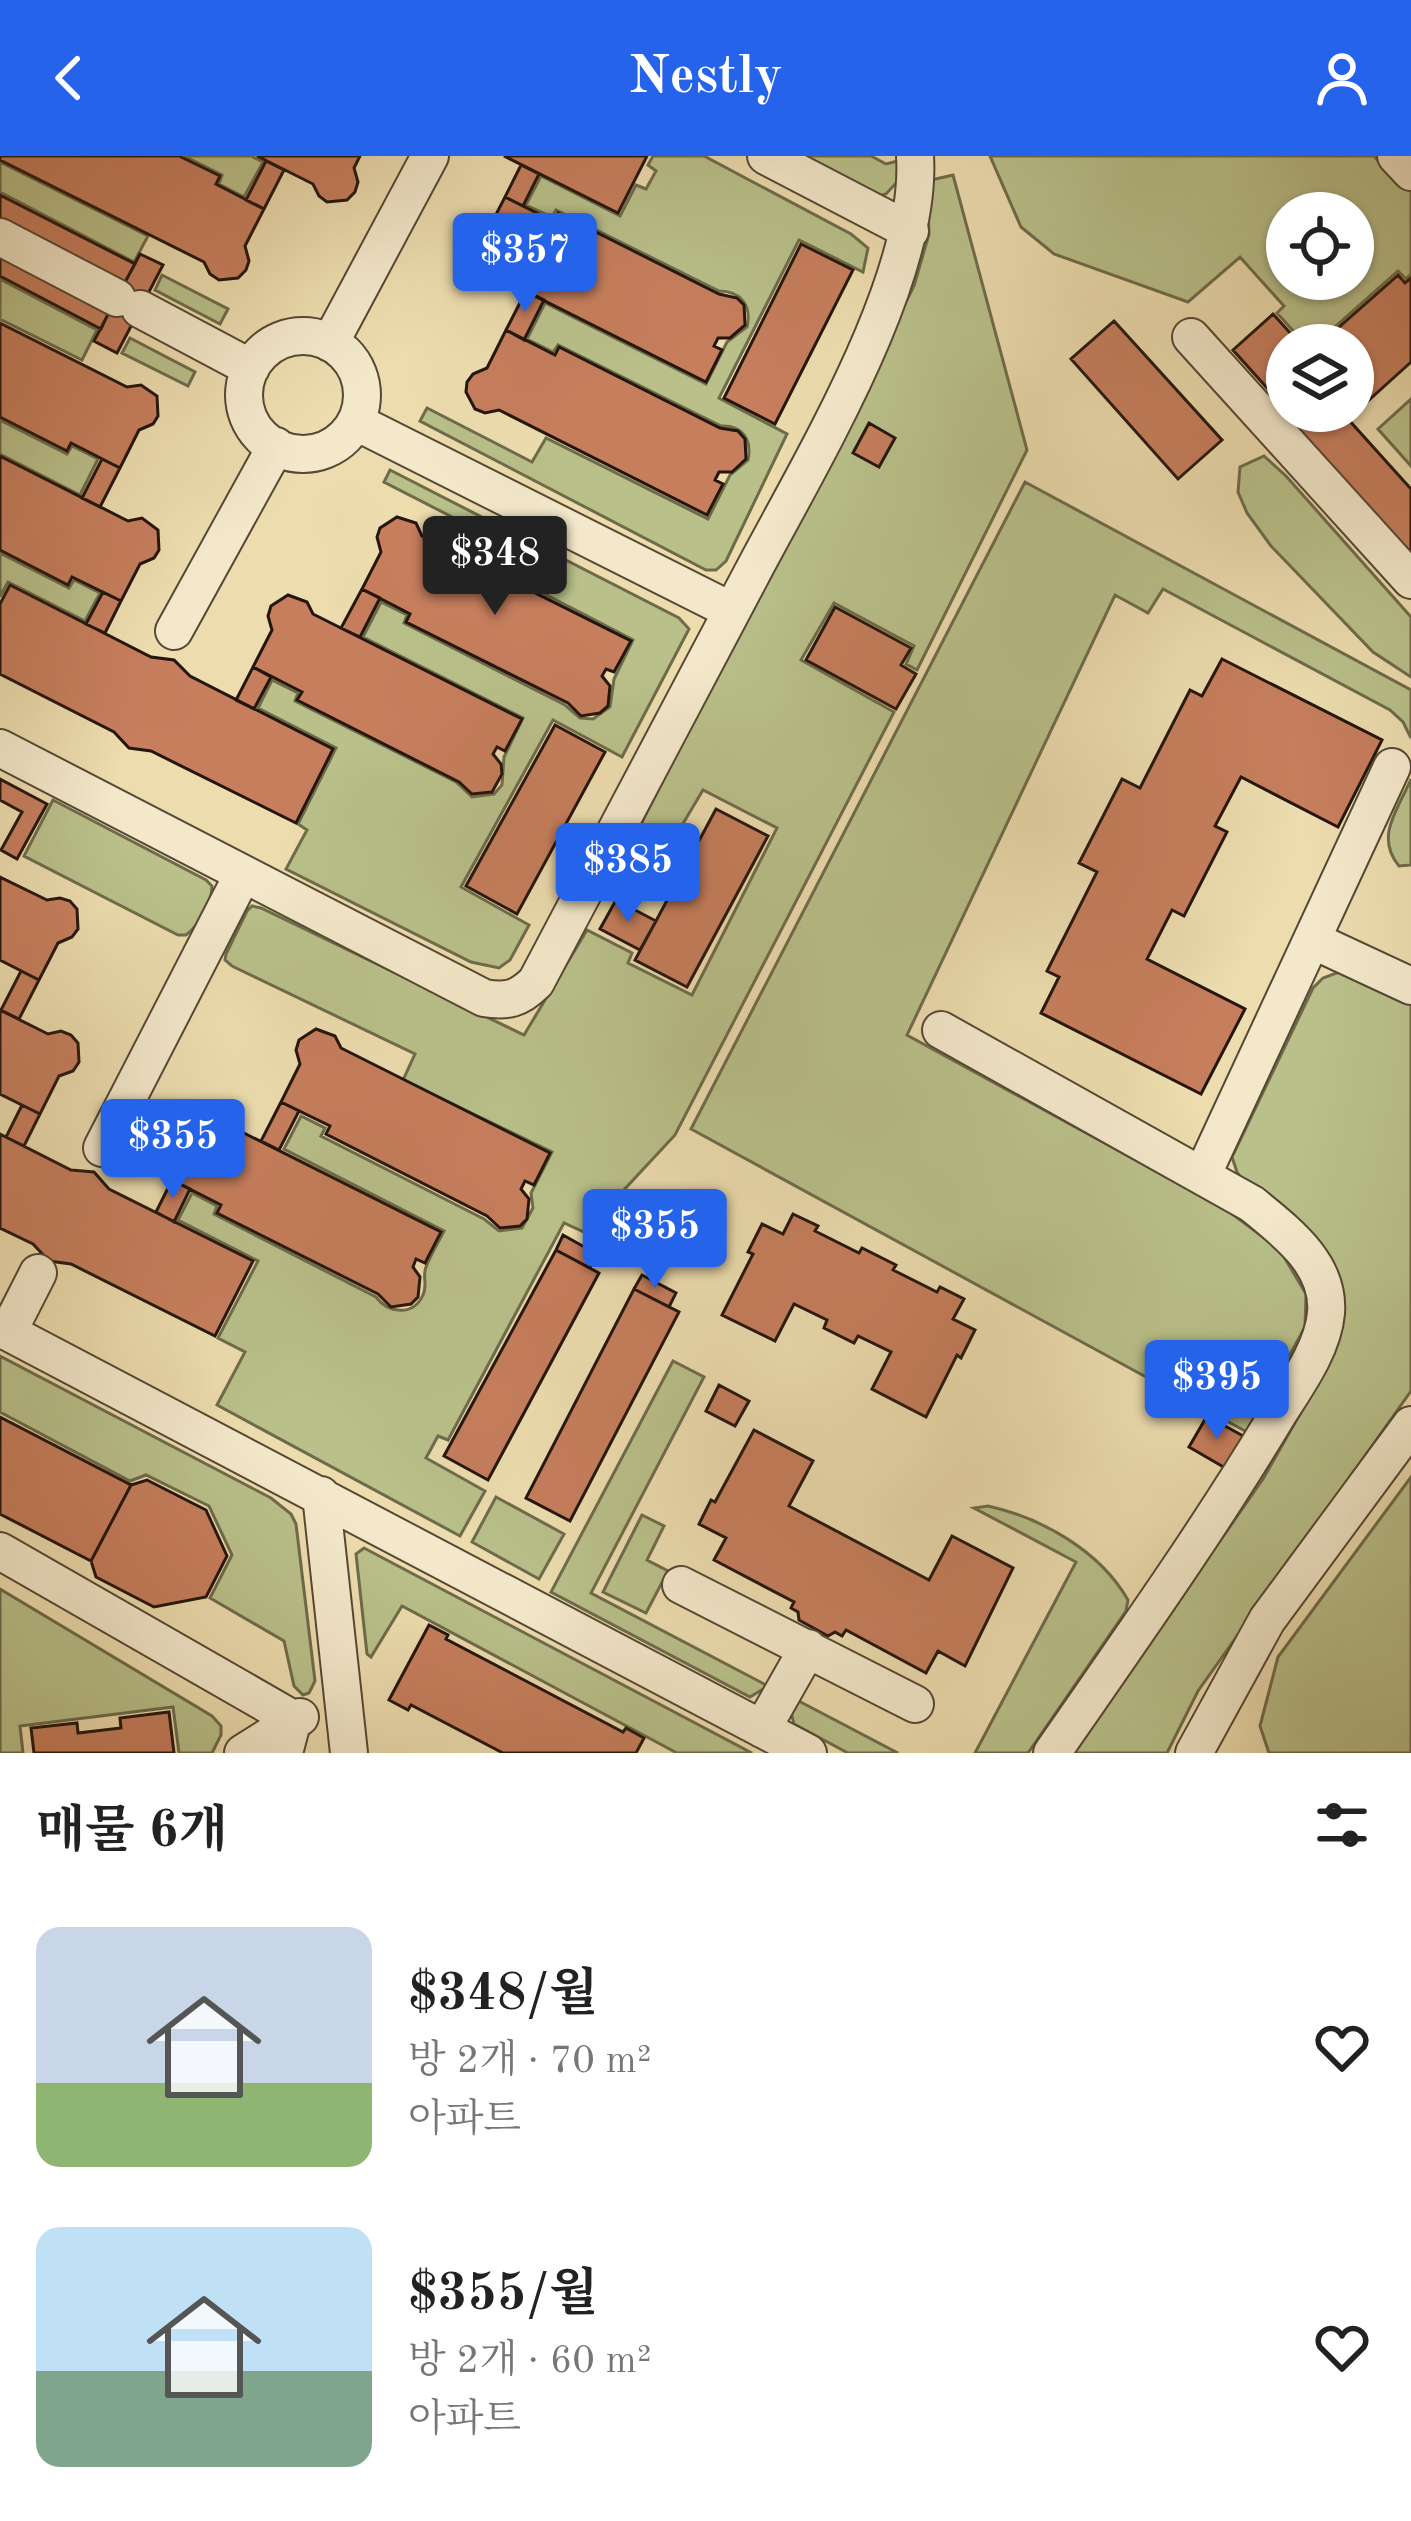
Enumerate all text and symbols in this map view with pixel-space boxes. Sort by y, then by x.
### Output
icon: back [36,45,102,111]
icon: person [1309,45,1375,111]
text: Nestly [628,51,783,105]
map controls [1266,192,1374,432]
button: locate [1266,192,1374,300]
pin: $357 [454,213,596,315]
text: $357 [480,232,570,271]
button: layers [1266,324,1374,432]
pin: $348 [424,516,566,618]
text: $348 [450,535,540,574]
pin: $385 [557,823,699,925]
text: $385 [583,842,673,881]
pin: $355 [102,1099,244,1201]
text: $355 [128,1118,218,1157]
pin: $355 [584,1189,726,1291]
text: $355 [610,1208,700,1247]
pin: $395 [1146,1340,1288,1442]
text: $395 [1172,1359,1262,1398]
icon: filters [1309,1792,1375,1858]
text: 매물 6개 [36,1807,228,1858]
text: $348/월 [408,1970,599,2021]
icon: home [132,1975,276,2119]
icon: heart [1309,2014,1375,2080]
text: 방 2개 · 70 m² [408,2042,652,2081]
text: 아파트 [408,2101,521,2140]
text: $355/월 [408,2270,599,2321]
icon: home [132,2275,276,2419]
icon: heart [1309,2314,1375,2380]
text: 방 2개 · 60 m² [408,2342,652,2381]
text: 아파트 [408,2401,521,2440]

